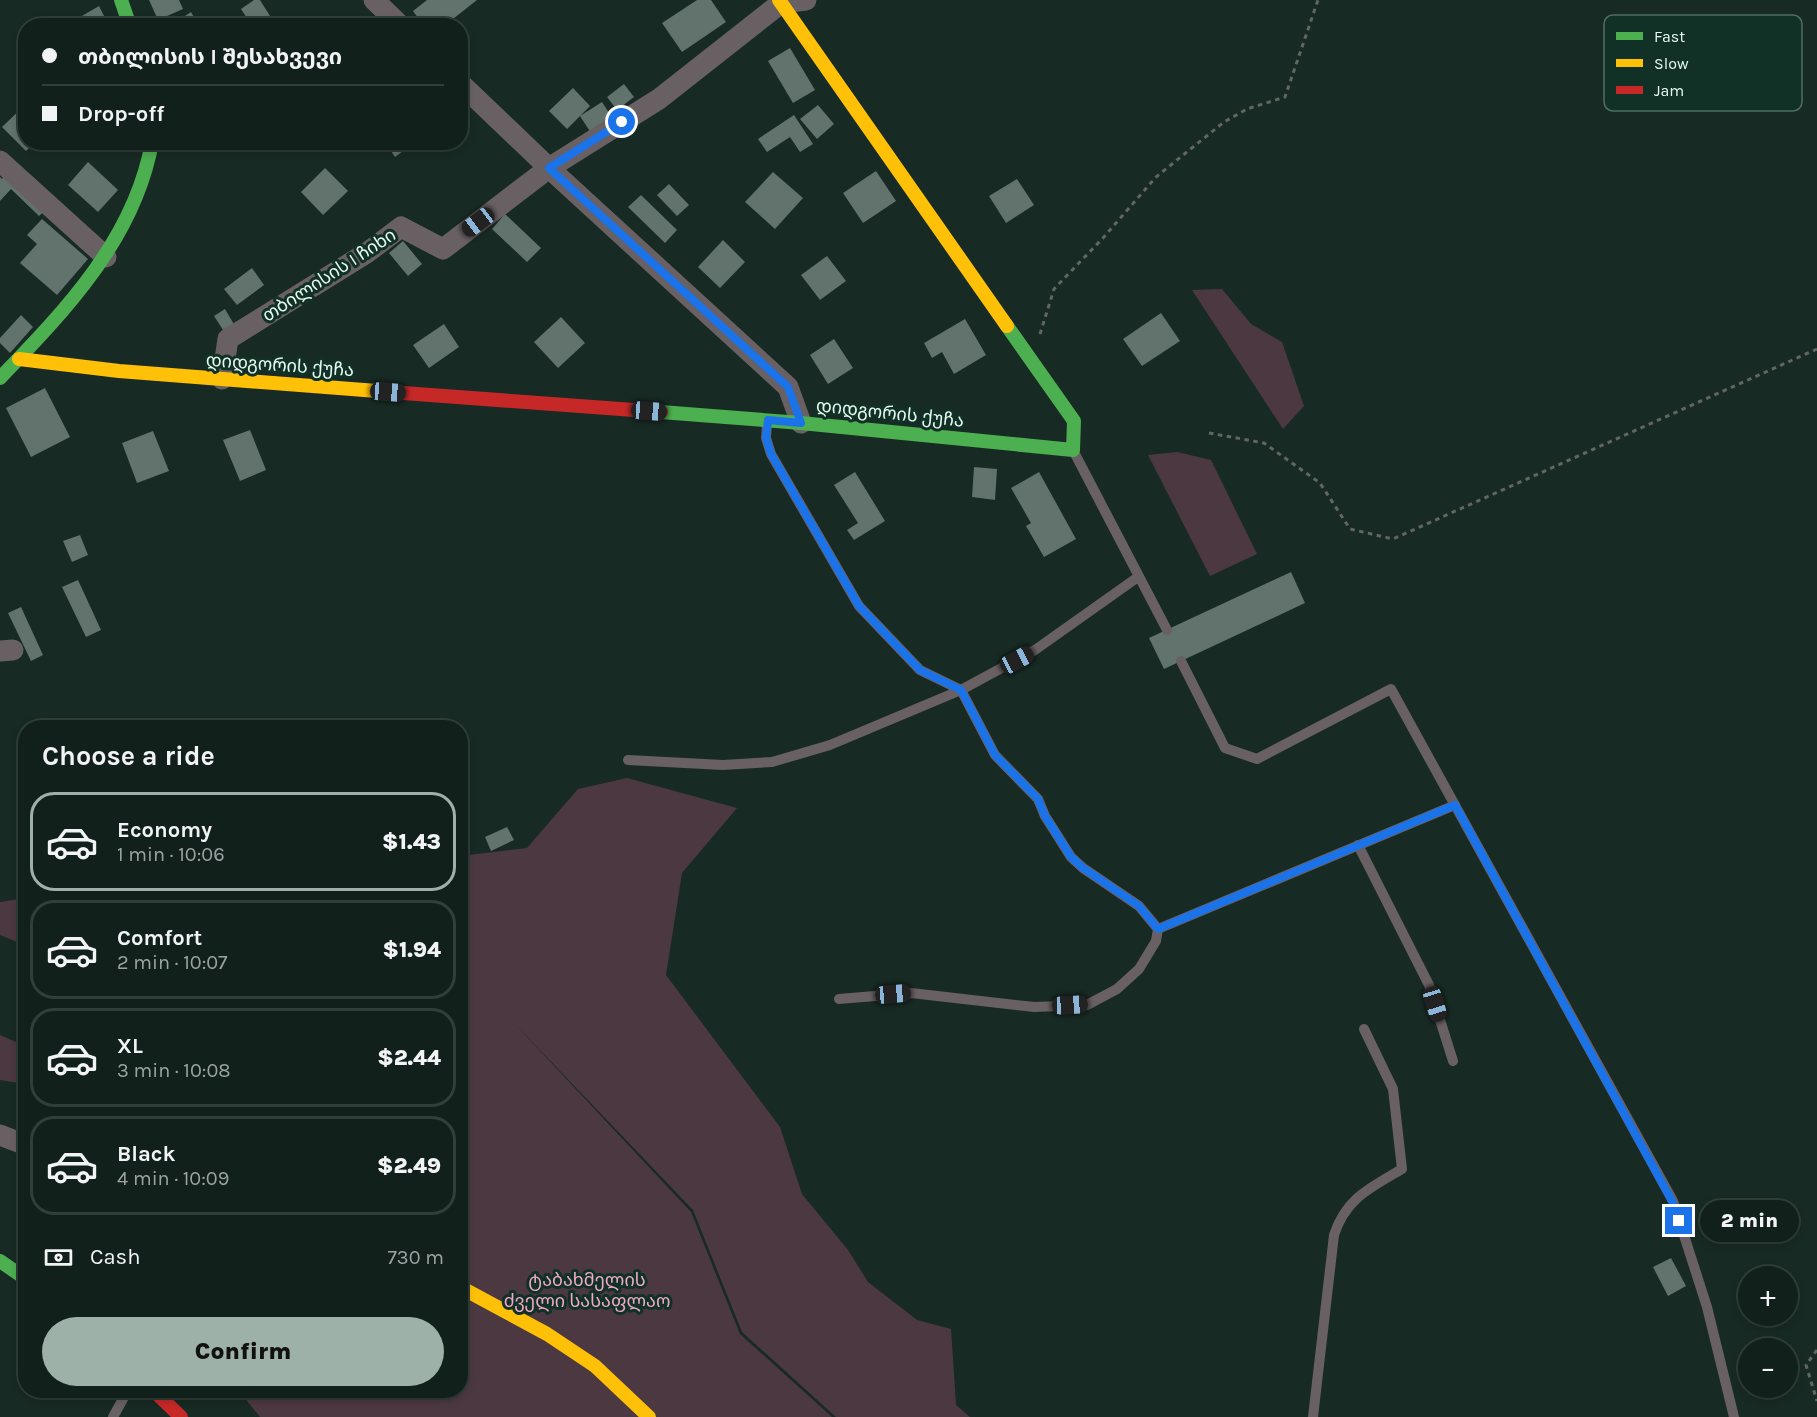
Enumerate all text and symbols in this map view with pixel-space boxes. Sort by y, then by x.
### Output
legend [1604,15,1802,111]
text: Fast [1654,27,1685,46]
text: თბილისის I შესახვევი [78,44,342,70]
text: Slow [1654,54,1689,73]
text: Jam [1654,81,1684,100]
text: Drop-off [78,101,164,127]
route start [608,108,635,135]
car [458,204,498,240]
street label: თბილისის I ჩიხი [258,224,400,326]
street label: დიდგორის ქუჩა [205,349,355,381]
car [369,382,407,402]
street label: დიდგორის ქუჩა [815,394,965,432]
car [630,401,668,421]
car [997,644,1037,676]
text: Choose a ride [42,740,215,772]
icon: car [45,815,99,869]
text: Economy [117,817,212,843]
text: $1.43 [382,829,441,855]
text: 1 min · 10:06 [117,843,225,866]
icon: car [45,923,99,977]
text: Comfort [117,925,202,951]
text: $1.94 [382,937,441,963]
text: 2 min · 10:07 [117,951,228,974]
car [874,983,912,1005]
car [1421,984,1449,1024]
car [1052,995,1088,1015]
icon: car [45,1031,99,1085]
text: XL [117,1033,143,1059]
text: $2.44 [377,1045,441,1071]
text: 3 min · 10:08 [117,1059,231,1082]
icon: car [45,1139,99,1193]
text: Black [117,1141,176,1167]
text: $2.49 [377,1153,441,1179]
text: 4 min · 10:09 [117,1167,229,1190]
callout: 2 min [1700,1200,1799,1242]
route end [1665,1207,1692,1234]
text: 2 min [1721,1209,1778,1232]
icon: cash [42,1241,75,1274]
text: Cash [90,1244,140,1270]
text: 730 m [387,1246,444,1269]
map controls [1738,1266,1798,1398]
button: + [1738,1266,1798,1326]
park label: ტაბახმელის ძველი სასაფლაო [504,1269,670,1312]
button: Confirm [42,1317,444,1386]
button: − [1738,1338,1798,1398]

